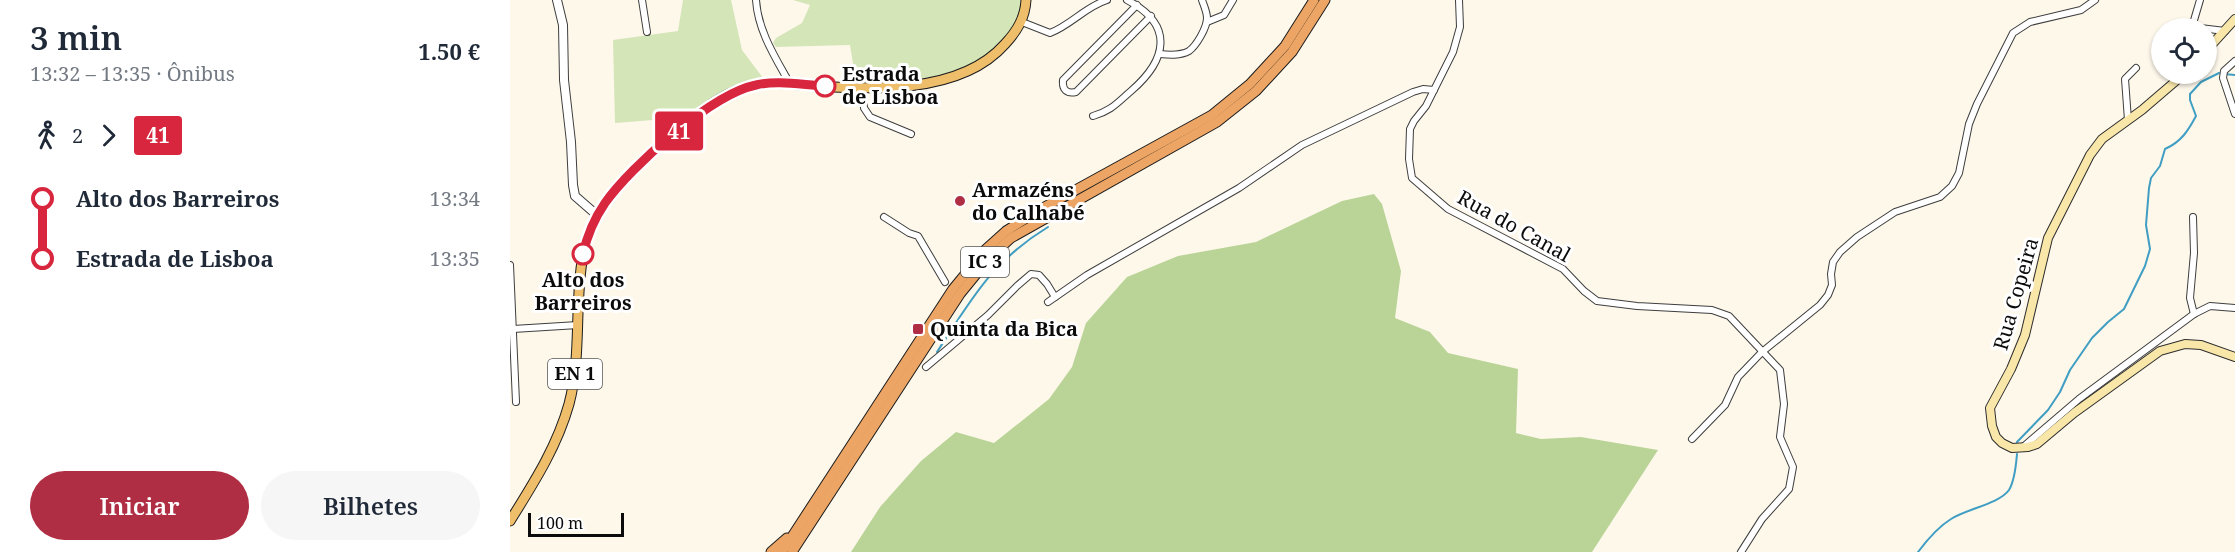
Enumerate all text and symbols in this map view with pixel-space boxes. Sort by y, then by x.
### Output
text: 3 min [30,15,122,60]
map controls [2151,18,2217,84]
button: locate [2151,18,2217,84]
text: 1.50 € [418,36,480,66]
text: 13:32 – 13:35 · Ônibus [30,60,235,87]
place label: Estrada de Lisboa [842,60,939,110]
marker: Estrada de Lisboa [814,75,836,97]
line badge: 41 [652,112,706,150]
text: 41 [667,117,691,145]
icon: walk [30,119,63,152]
icon: forward [92,119,125,152]
text: 41 [146,121,170,149]
text: 2 [72,122,83,149]
place label: Armazéns do Calhabé [972,176,1085,226]
text: Alto dos Barreiros [76,183,279,213]
street label: Rua do Canal [1453,183,1576,268]
text: 13:34 [430,185,480,212]
marker: Armazéns do Calhabé [953,194,967,208]
street label: Rua Copeira [1987,235,2044,353]
text: Estrada de Lisboa [76,243,274,273]
marker: Alto dos Barreiros [572,243,594,265]
text: 13:35 [430,245,480,272]
road number: IC 3 [961,247,1009,277]
place label: Alto dos Barreiros [534,266,632,316]
place label: Quinta da Bica [930,315,1078,342]
marker: Quinta da Bica [911,322,925,336]
road number: EN 1 [548,359,602,389]
button: Iniciar [30,471,249,540]
button: Bilhetes [261,471,480,540]
scale bar [528,510,624,538]
text: 100 m [537,512,583,534]

